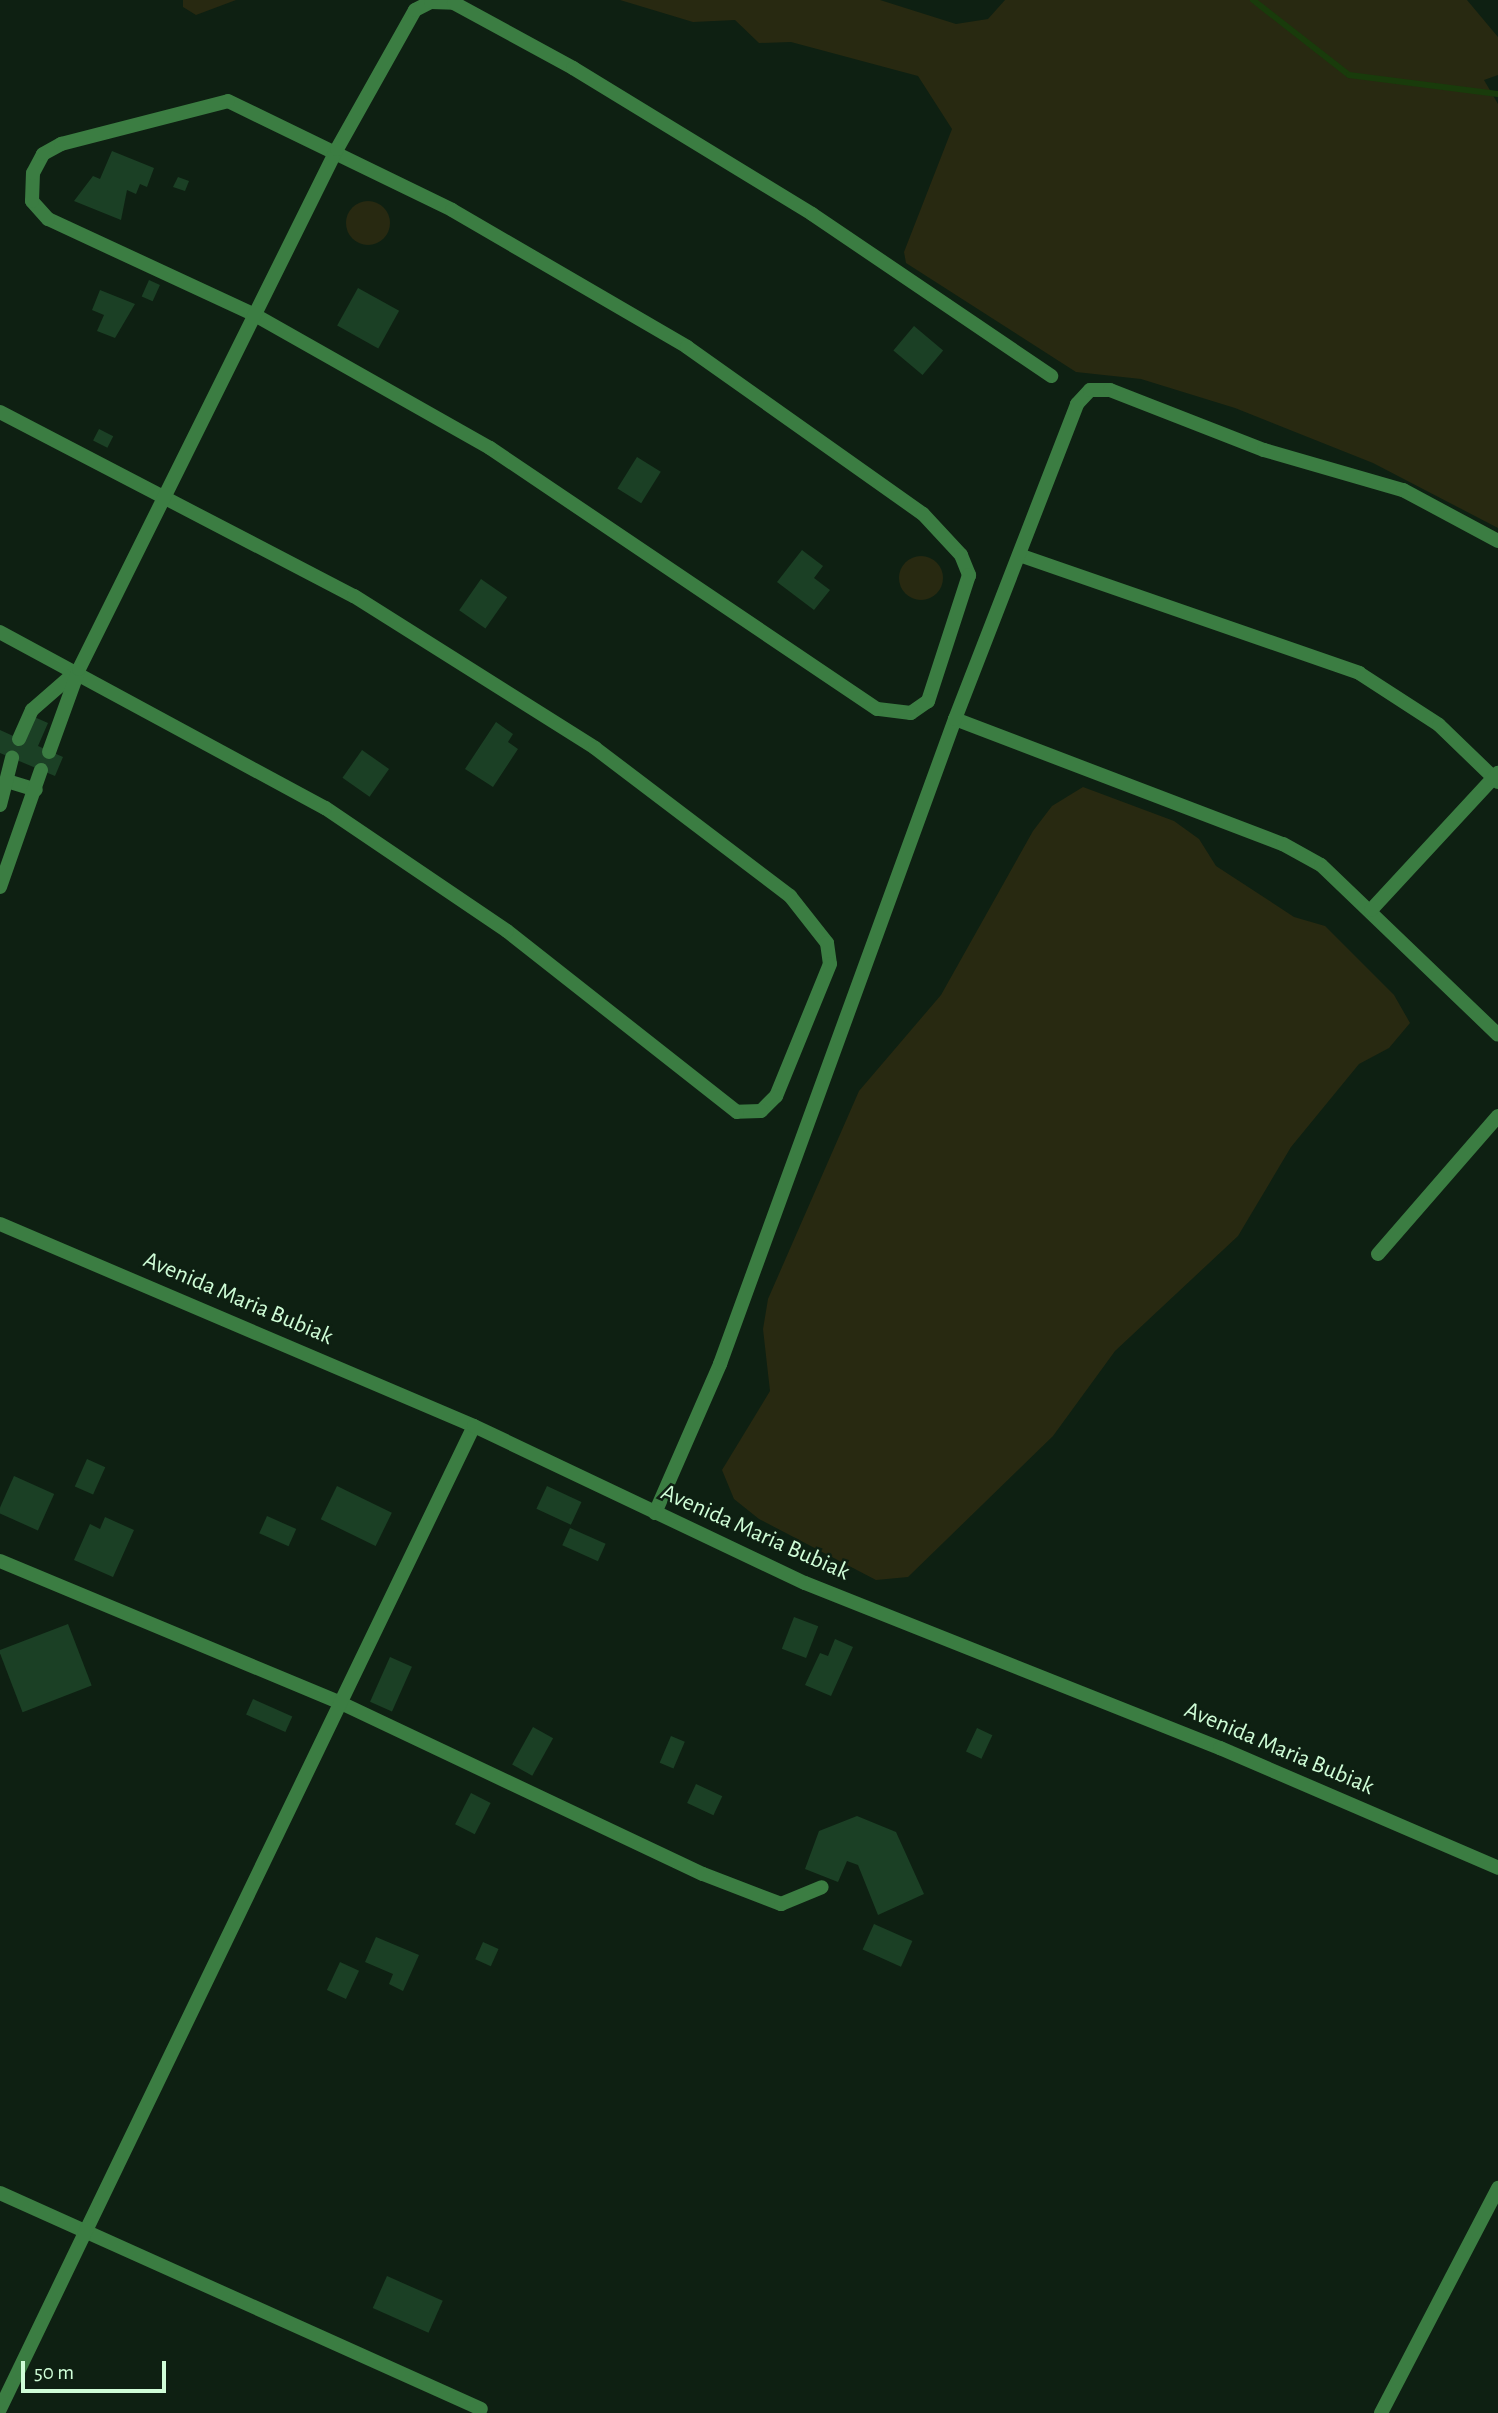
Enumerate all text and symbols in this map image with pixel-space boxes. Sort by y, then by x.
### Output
street label: Avenida Maria Bubiak [139,1246,337,1352]
street label: Avenida Maria Bubiak [656,1478,854,1588]
street label: Avenida Maria Bubiak [1180,1696,1378,1802]
scale bar [24,2346,170,2390]
text: 50 m [34,2362,74,2383]

